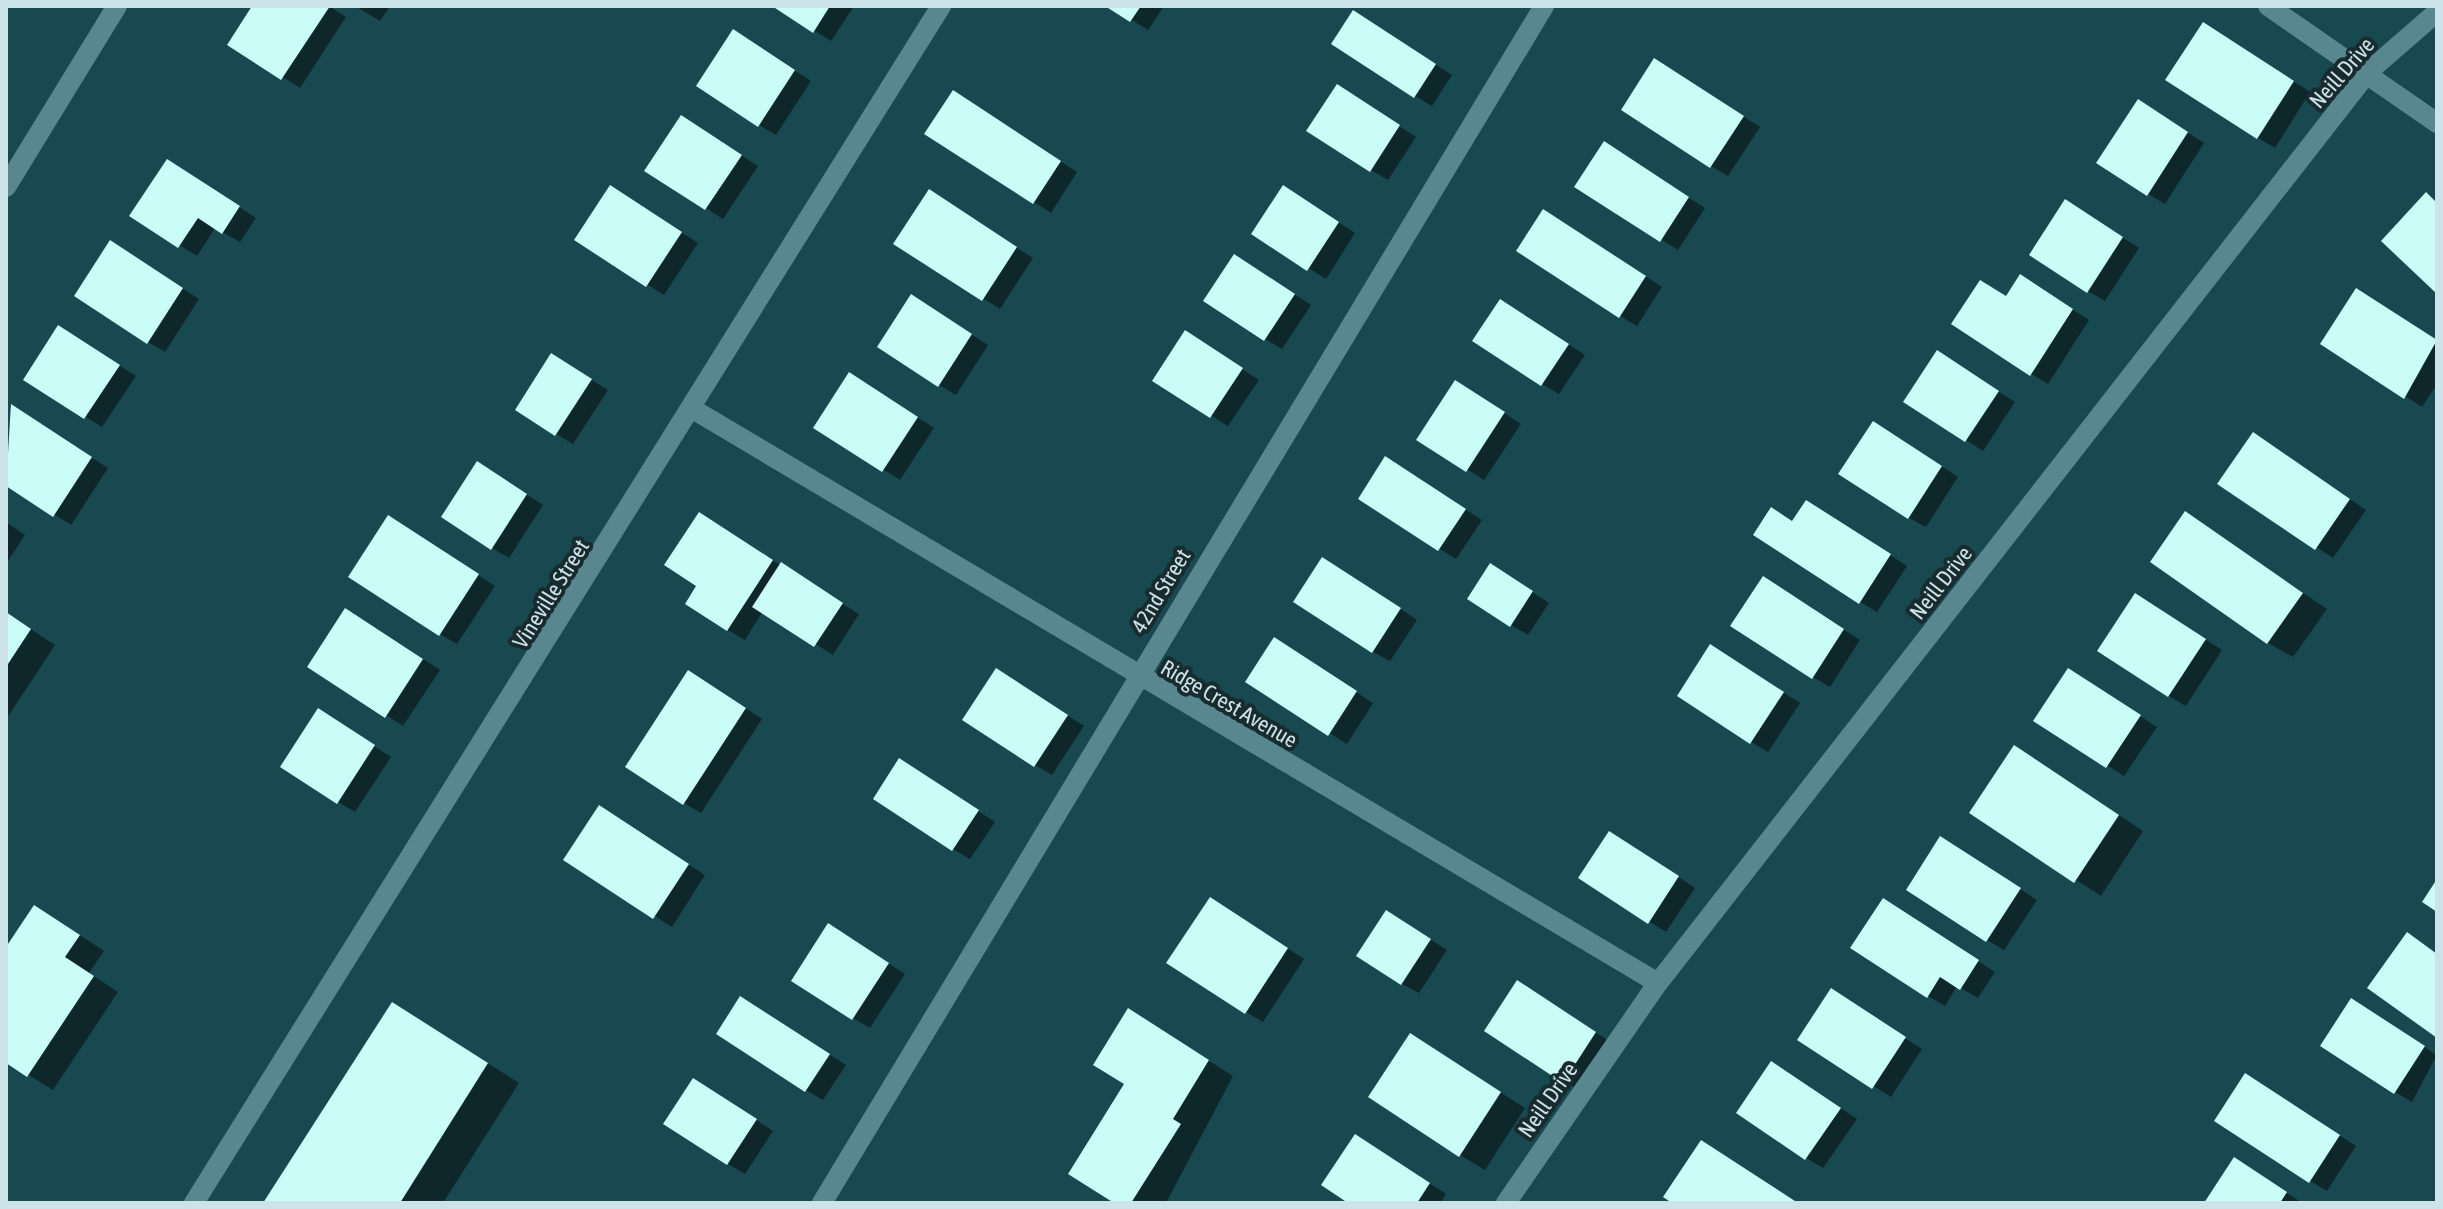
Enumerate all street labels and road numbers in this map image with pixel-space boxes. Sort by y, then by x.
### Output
street label: Neill Drive [2304,32,2380,114]
street label: Vineville Street [507,535,595,653]
street label: Neill Drive [1904,541,1978,625]
street label: 42nd Street [1126,544,1196,638]
street label: Ridge Crest Avenue [1156,654,1302,754]
street label: Neill Drive [1513,1057,1583,1143]

